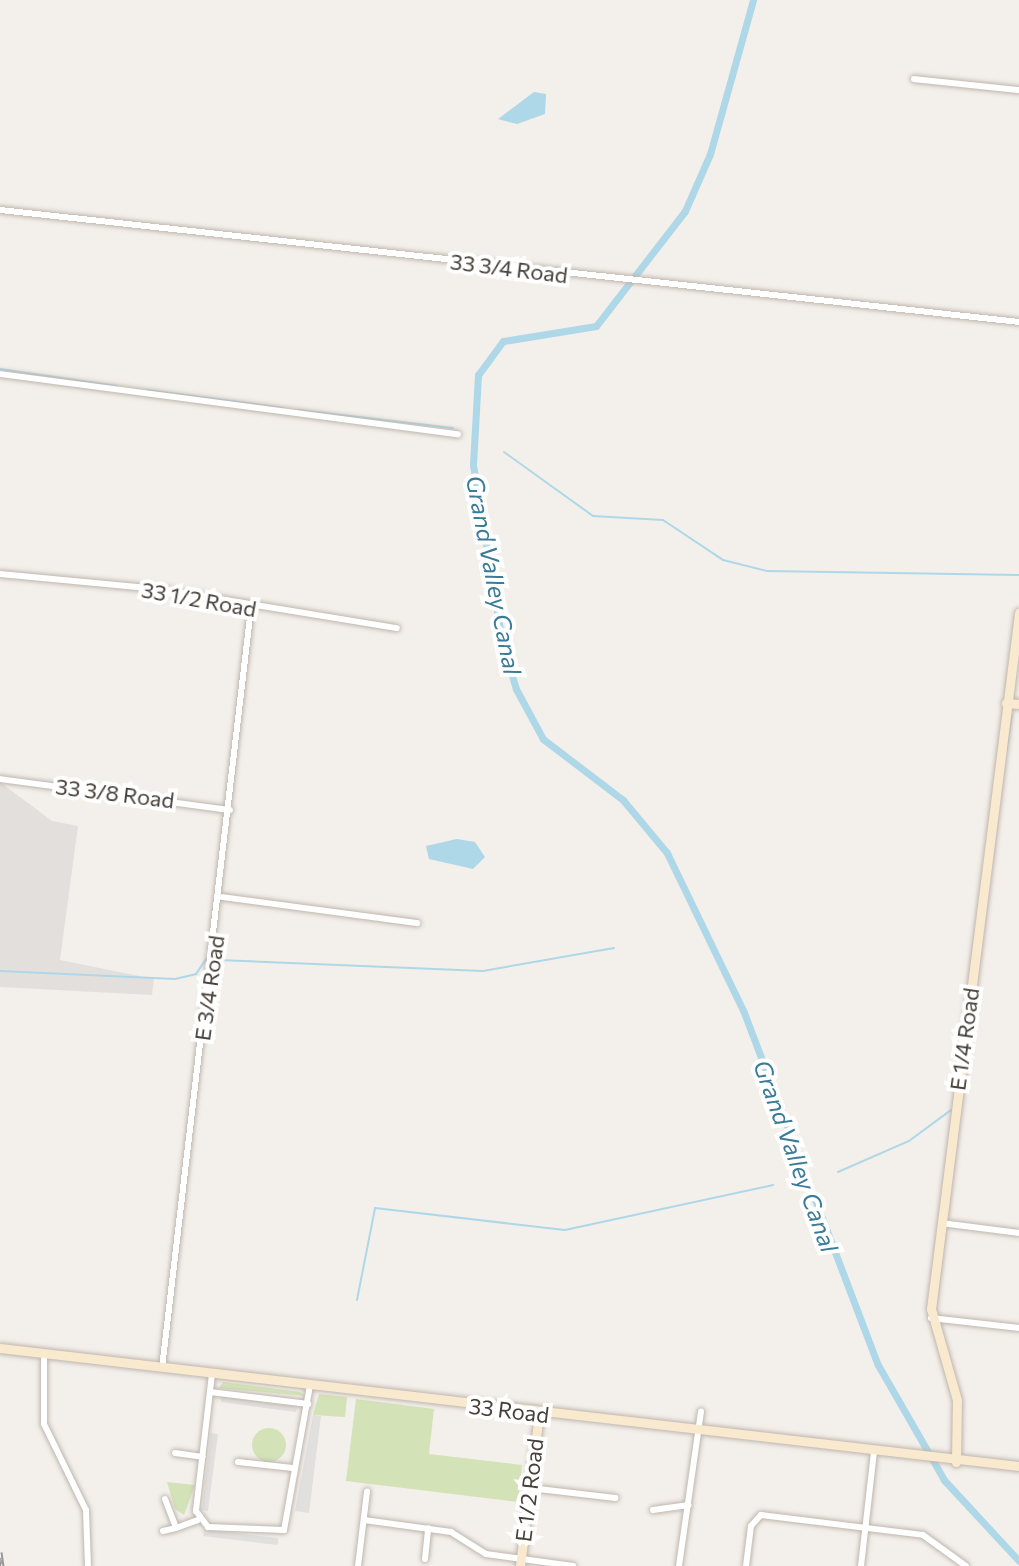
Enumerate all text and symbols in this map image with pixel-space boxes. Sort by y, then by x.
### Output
street label: 33 3/4 Road [449,248,569,288]
water label: Grand Valley Canal [461,473,527,677]
street label: 33 1/2 Road [139,576,259,622]
street label: 33 3/8 Road [54,773,176,813]
street label: E 3/4 Road [189,934,229,1042]
street label: E 1/4 Road [944,986,984,1092]
water label: Grand Valley Canal [748,1056,844,1256]
street label: 33 Road [467,1392,551,1428]
street label: E 1/2 Road [510,1437,548,1543]

